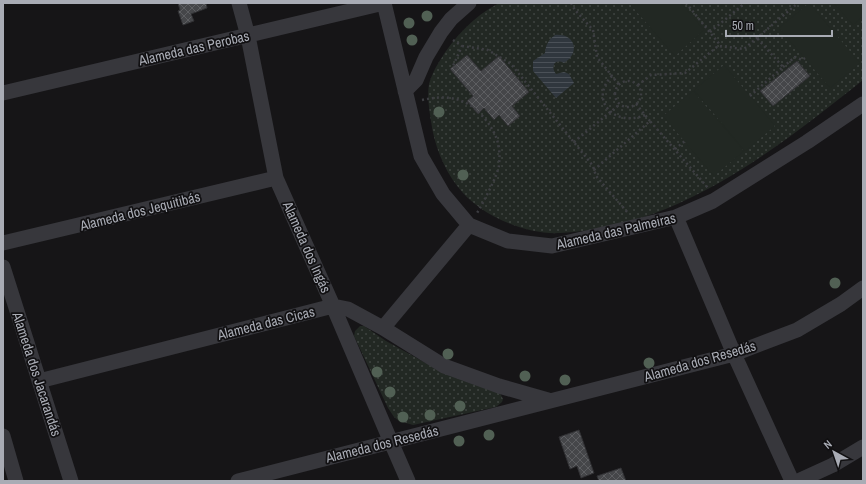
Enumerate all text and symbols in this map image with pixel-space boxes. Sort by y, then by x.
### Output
scale bar [726,12,832,38]
text: 50 m [732,18,754,34]
street label: Alameda das Perobas [136,26,251,70]
street label: Alameda dos Jequitibás [77,187,202,235]
street label: Alameda dos Ingás [278,198,335,296]
street label: Alameda das Palmeiras [554,208,678,254]
street label: Alameda das Cicas [215,302,317,344]
street label: Alameda dos Jacarandás [8,309,66,439]
street label: Alameda dos Resedás [641,336,758,386]
street label: Alameda dos Resedás [323,421,440,467]
north arrow [814,432,854,472]
text: N [821,437,835,452]

